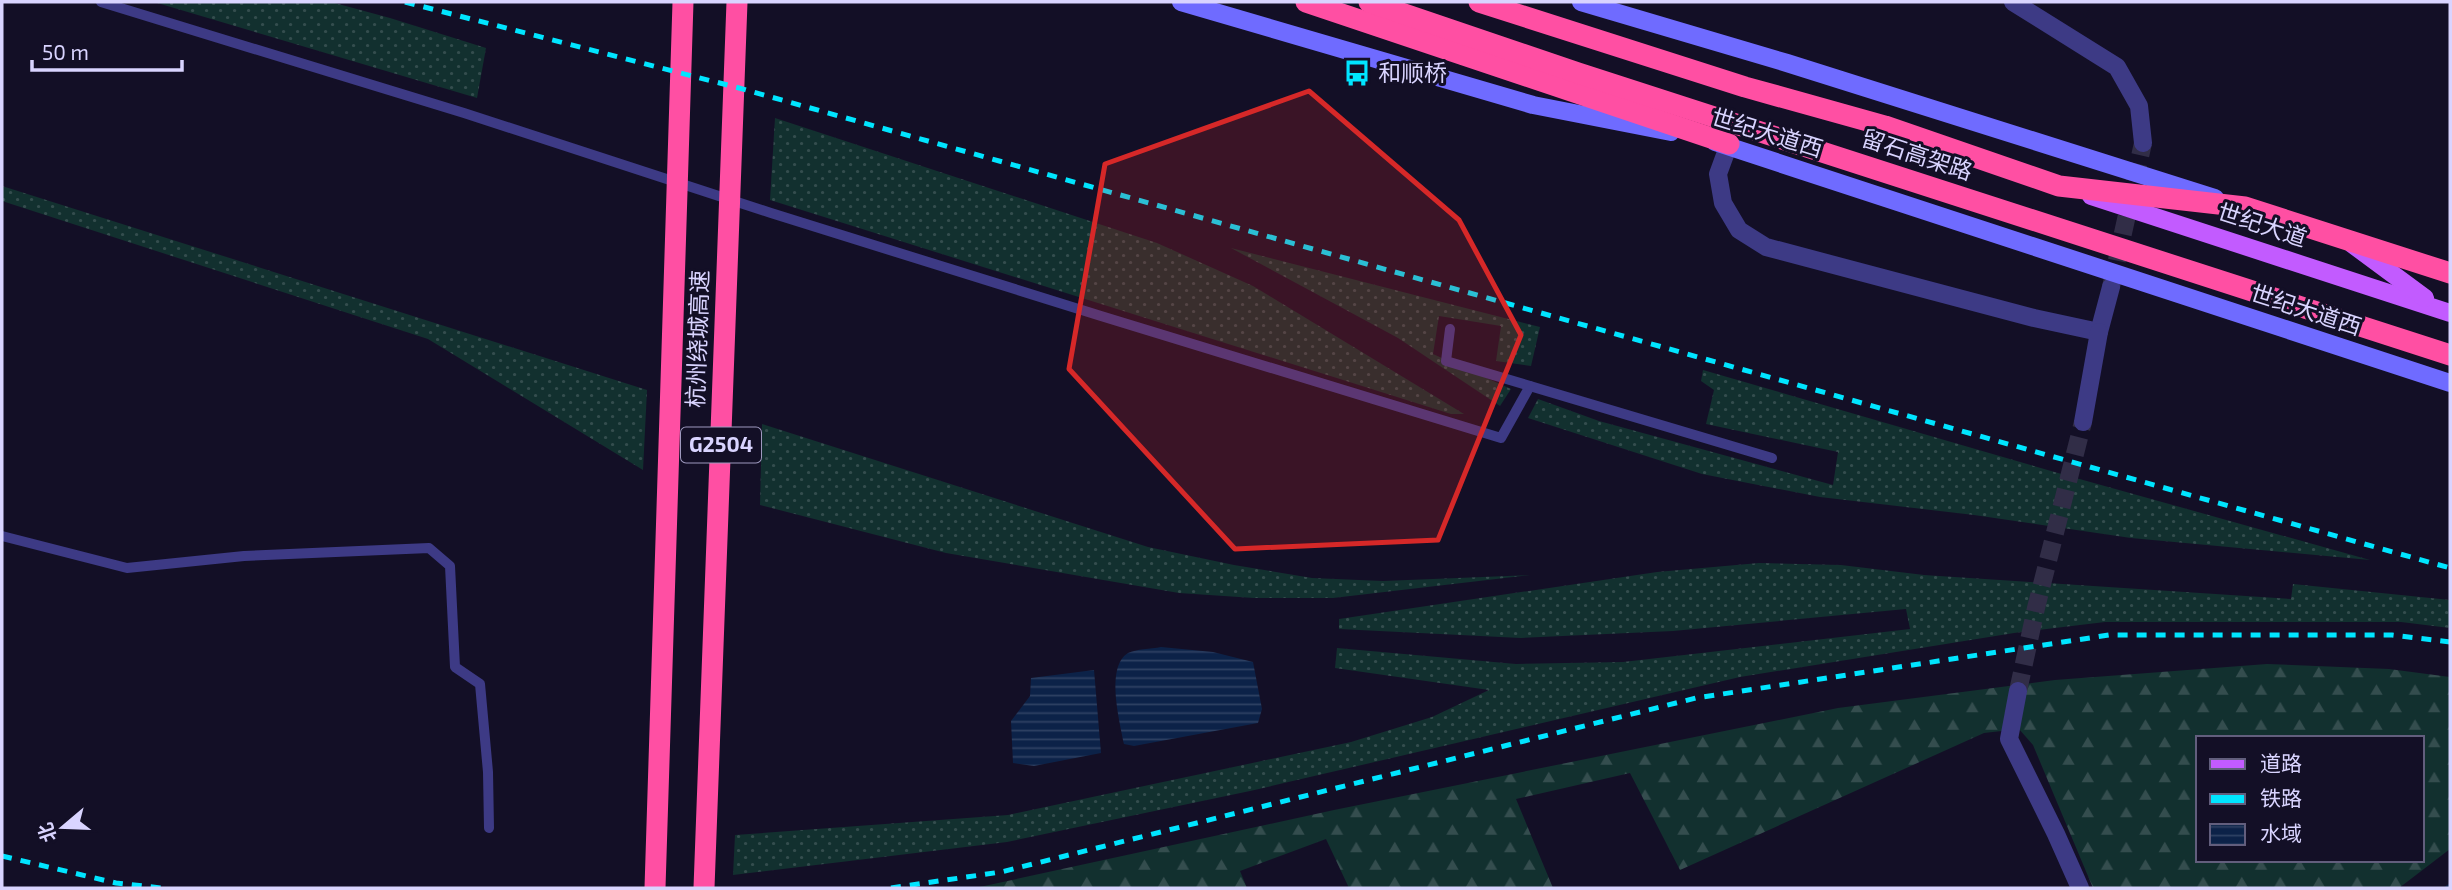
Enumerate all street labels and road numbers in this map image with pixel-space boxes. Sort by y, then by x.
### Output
street label: 世纪大道西 [1708,102,1826,162]
street label: 留石高架路 [1858,123,1976,185]
street label: 世纪大道 [2214,197,2310,252]
street label: 杭州绕城高速 [681,270,713,408]
street label: 世纪大道西 [2247,278,2365,340]
road number: G2504 [681,428,761,462]

